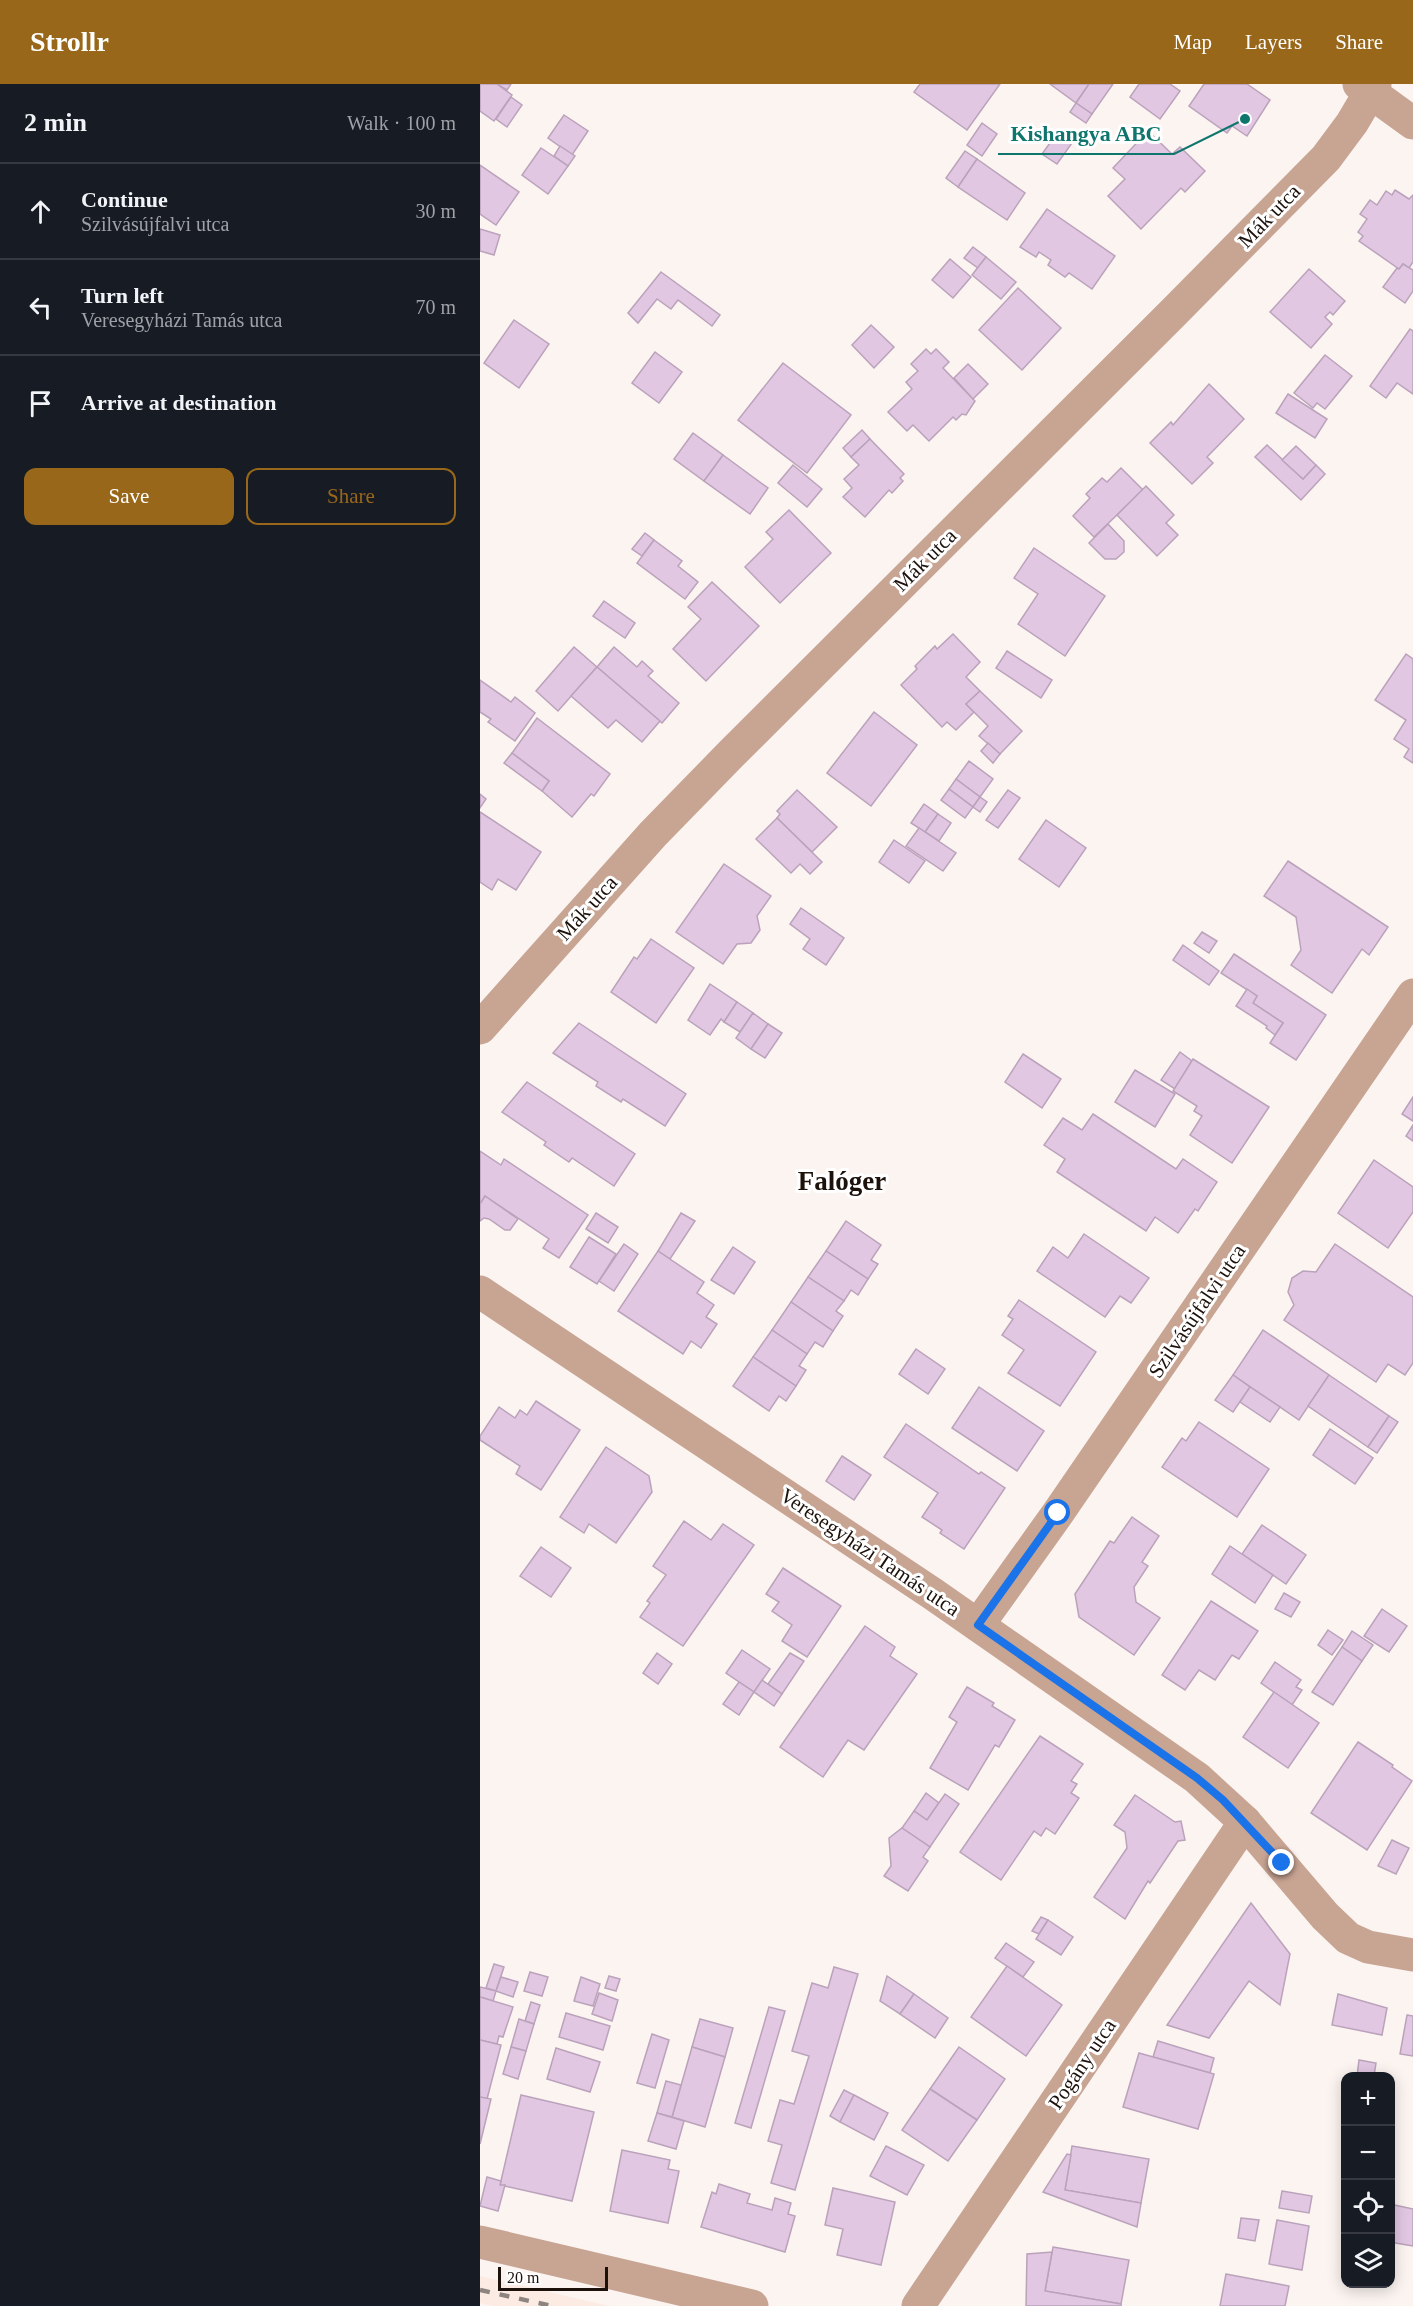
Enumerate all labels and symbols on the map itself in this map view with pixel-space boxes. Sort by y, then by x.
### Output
callout: Kishangya ABC [998,114,1174,154]
text: Kishangya ABC [1011,121,1162,146]
street label: Mák utca [1233,179,1305,253]
street label: Mák utca [889,523,962,596]
street label: Mák utca [552,870,623,945]
district label: Falóger [798,1166,886,1196]
street label: Szilvásújfalvi utca [1144,1239,1251,1382]
street label: Veresegyházi Tamás utca [776,1483,965,1621]
route start [1044,1499,1070,1525]
route end [1268,1849,1294,1875]
street label: Pogány utca [1043,2014,1121,2114]
scale bar [498,2264,608,2292]

